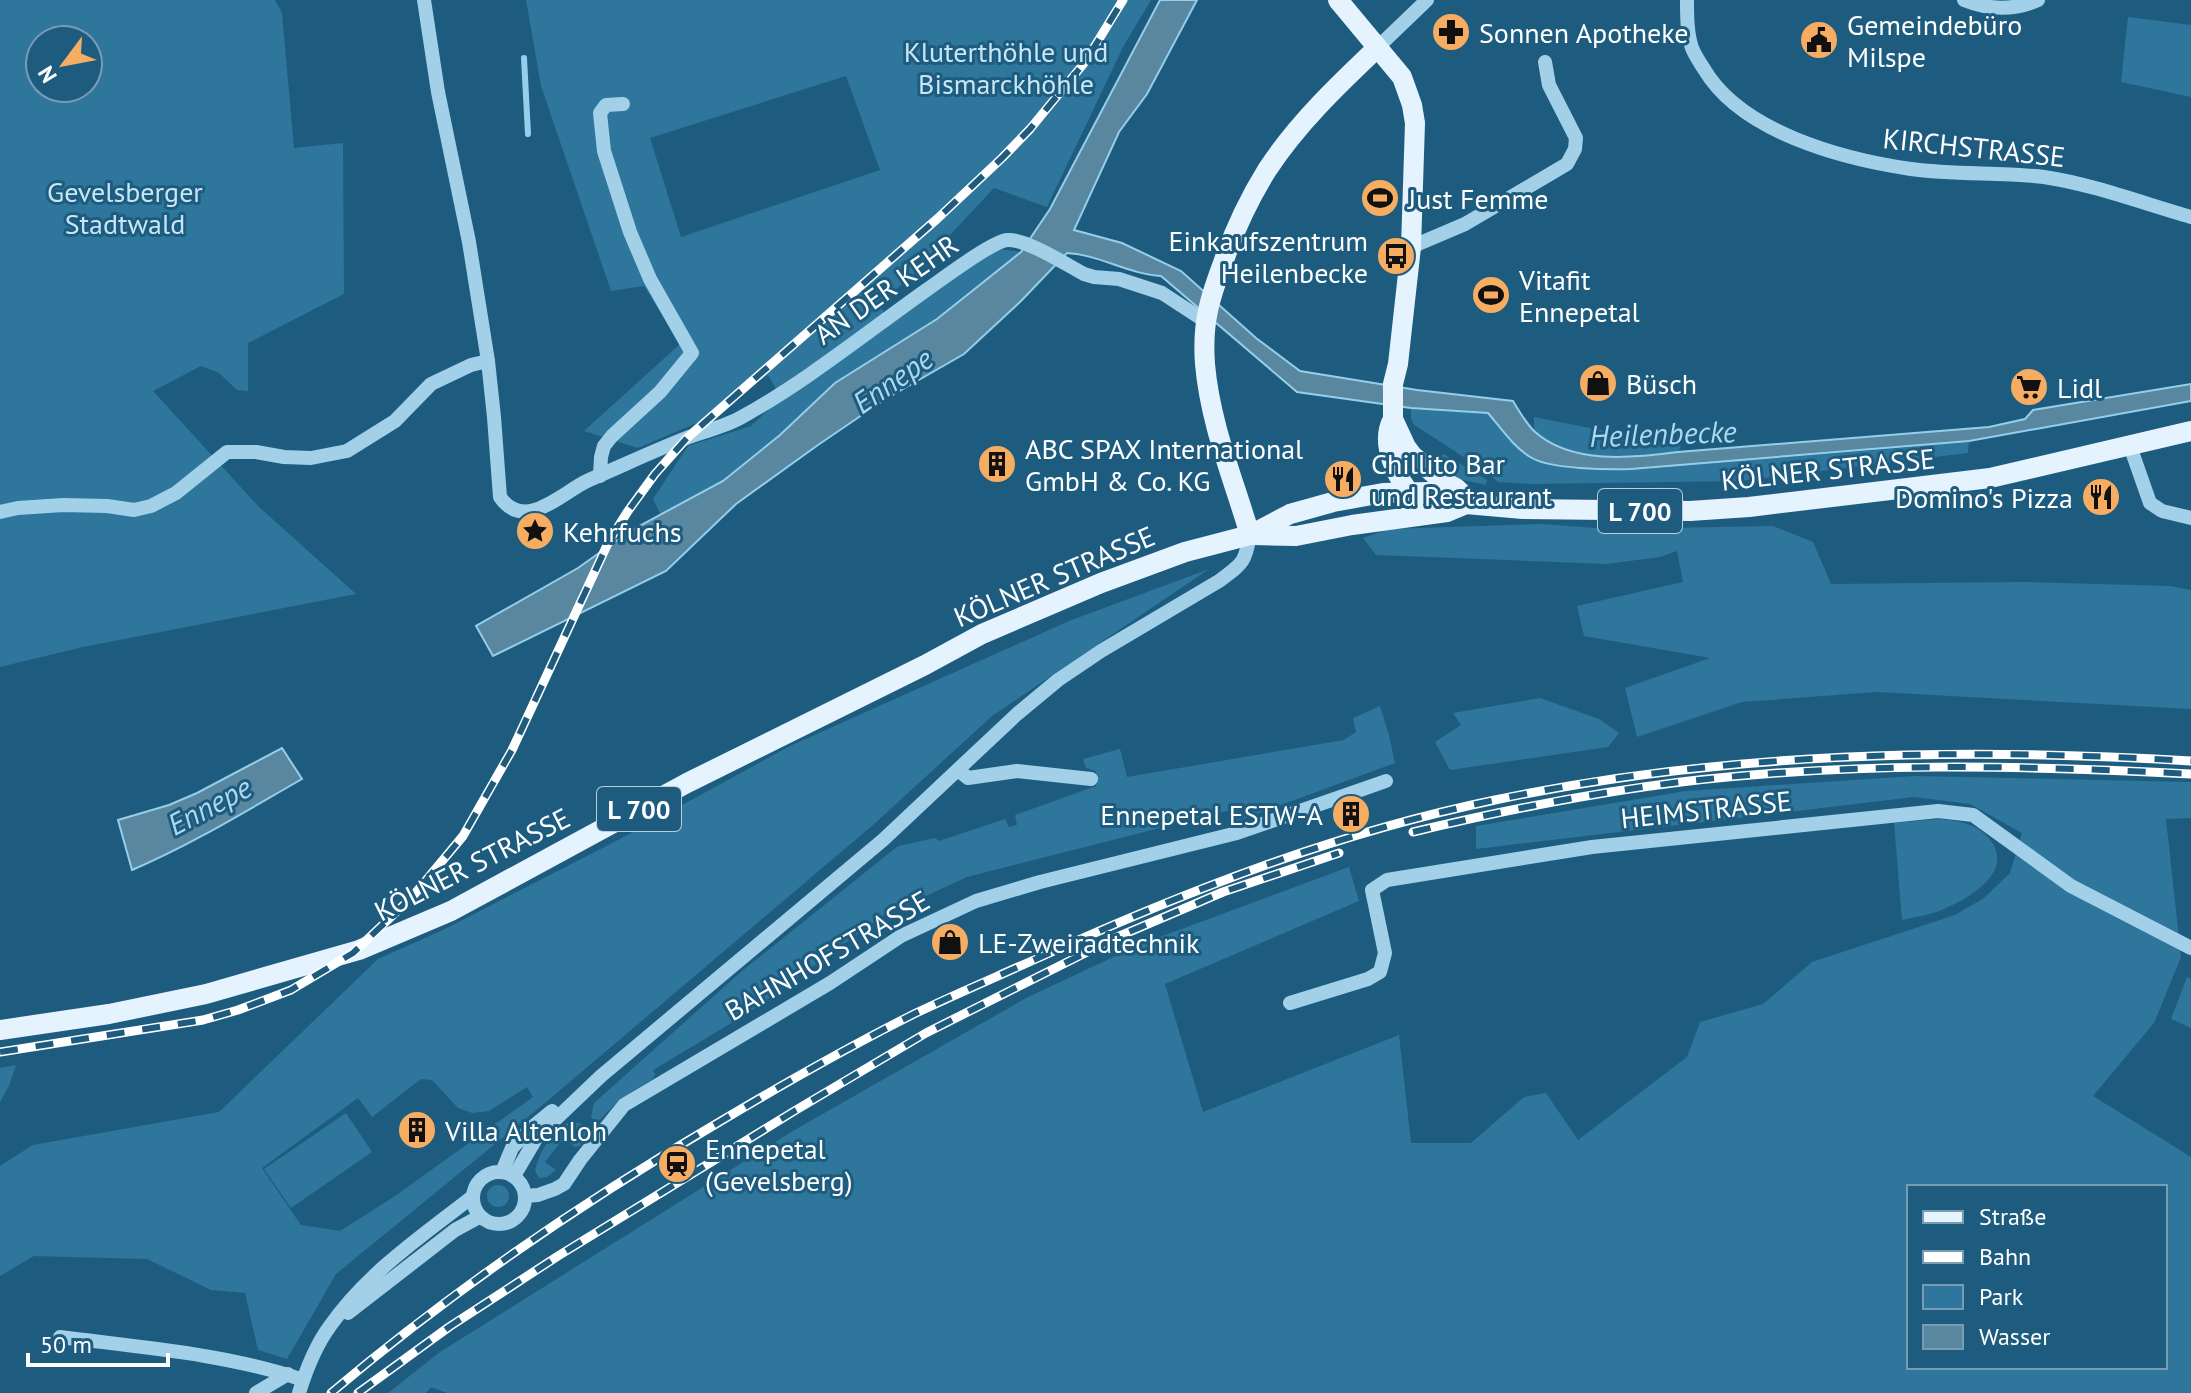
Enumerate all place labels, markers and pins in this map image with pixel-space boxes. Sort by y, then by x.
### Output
place label: Gemeindebüro Milspe [1847,6,2022,75]
pharmacy icon: Sonnen Apotheke [1430,11,1472,53]
place label: Sonnen Apotheke [1479,14,1689,51]
public building icon: Gemeindebüro Milspe [1798,19,1840,61]
sports icon: Just Femme [1359,177,1401,219]
place label: Just Femme [1407,180,1548,217]
place label: Einkaufszentrum Heilenbecke [1169,222,1368,291]
bus stop icon: Einkaufszentrum Heilenbecke [1375,235,1417,277]
place label: Vitafit Ennepetal [1518,261,1640,330]
sports icon: Vitafit Ennepetal [1470,274,1512,316]
shop icon: Büsch [1577,362,1619,404]
place label: Büsch [1626,365,1697,402]
supermarket icon: Lidl [2008,366,2050,408]
place label: Lidl [2057,369,2102,406]
place label: ABC SPAX International GmbH & Co. KG [1025,430,1303,499]
building icon: ABC SPAX International GmbH & Co. KG [976,443,1018,485]
place label: Chillito Bar und Restaurant [1371,445,1552,514]
restaurant icon: Chillito Bar und Restaurant [1322,458,1364,500]
restaurant icon: Domino's Pizza [2080,476,2122,518]
place label: Domino's Pizza [1895,479,2073,516]
place icon: Kehrfuchs [514,510,556,552]
place label: Kehrfuchs [563,513,682,550]
building icon: Ennepetal ESTW-A [1330,793,1372,835]
place label: Ennepetal ESTW-A [1100,796,1324,833]
shop icon: LE-Zweiradtechnik [929,921,971,963]
place label: LE-Zweiradtechnik [978,924,1200,961]
building icon: Villa Altenloh [396,1109,438,1151]
place label: Villa Altenloh [444,1112,607,1149]
place label: Ennepetal (Gevelsberg) [705,1130,853,1199]
station icon: Ennepetal (Gevelsberg) [656,1143,698,1185]

